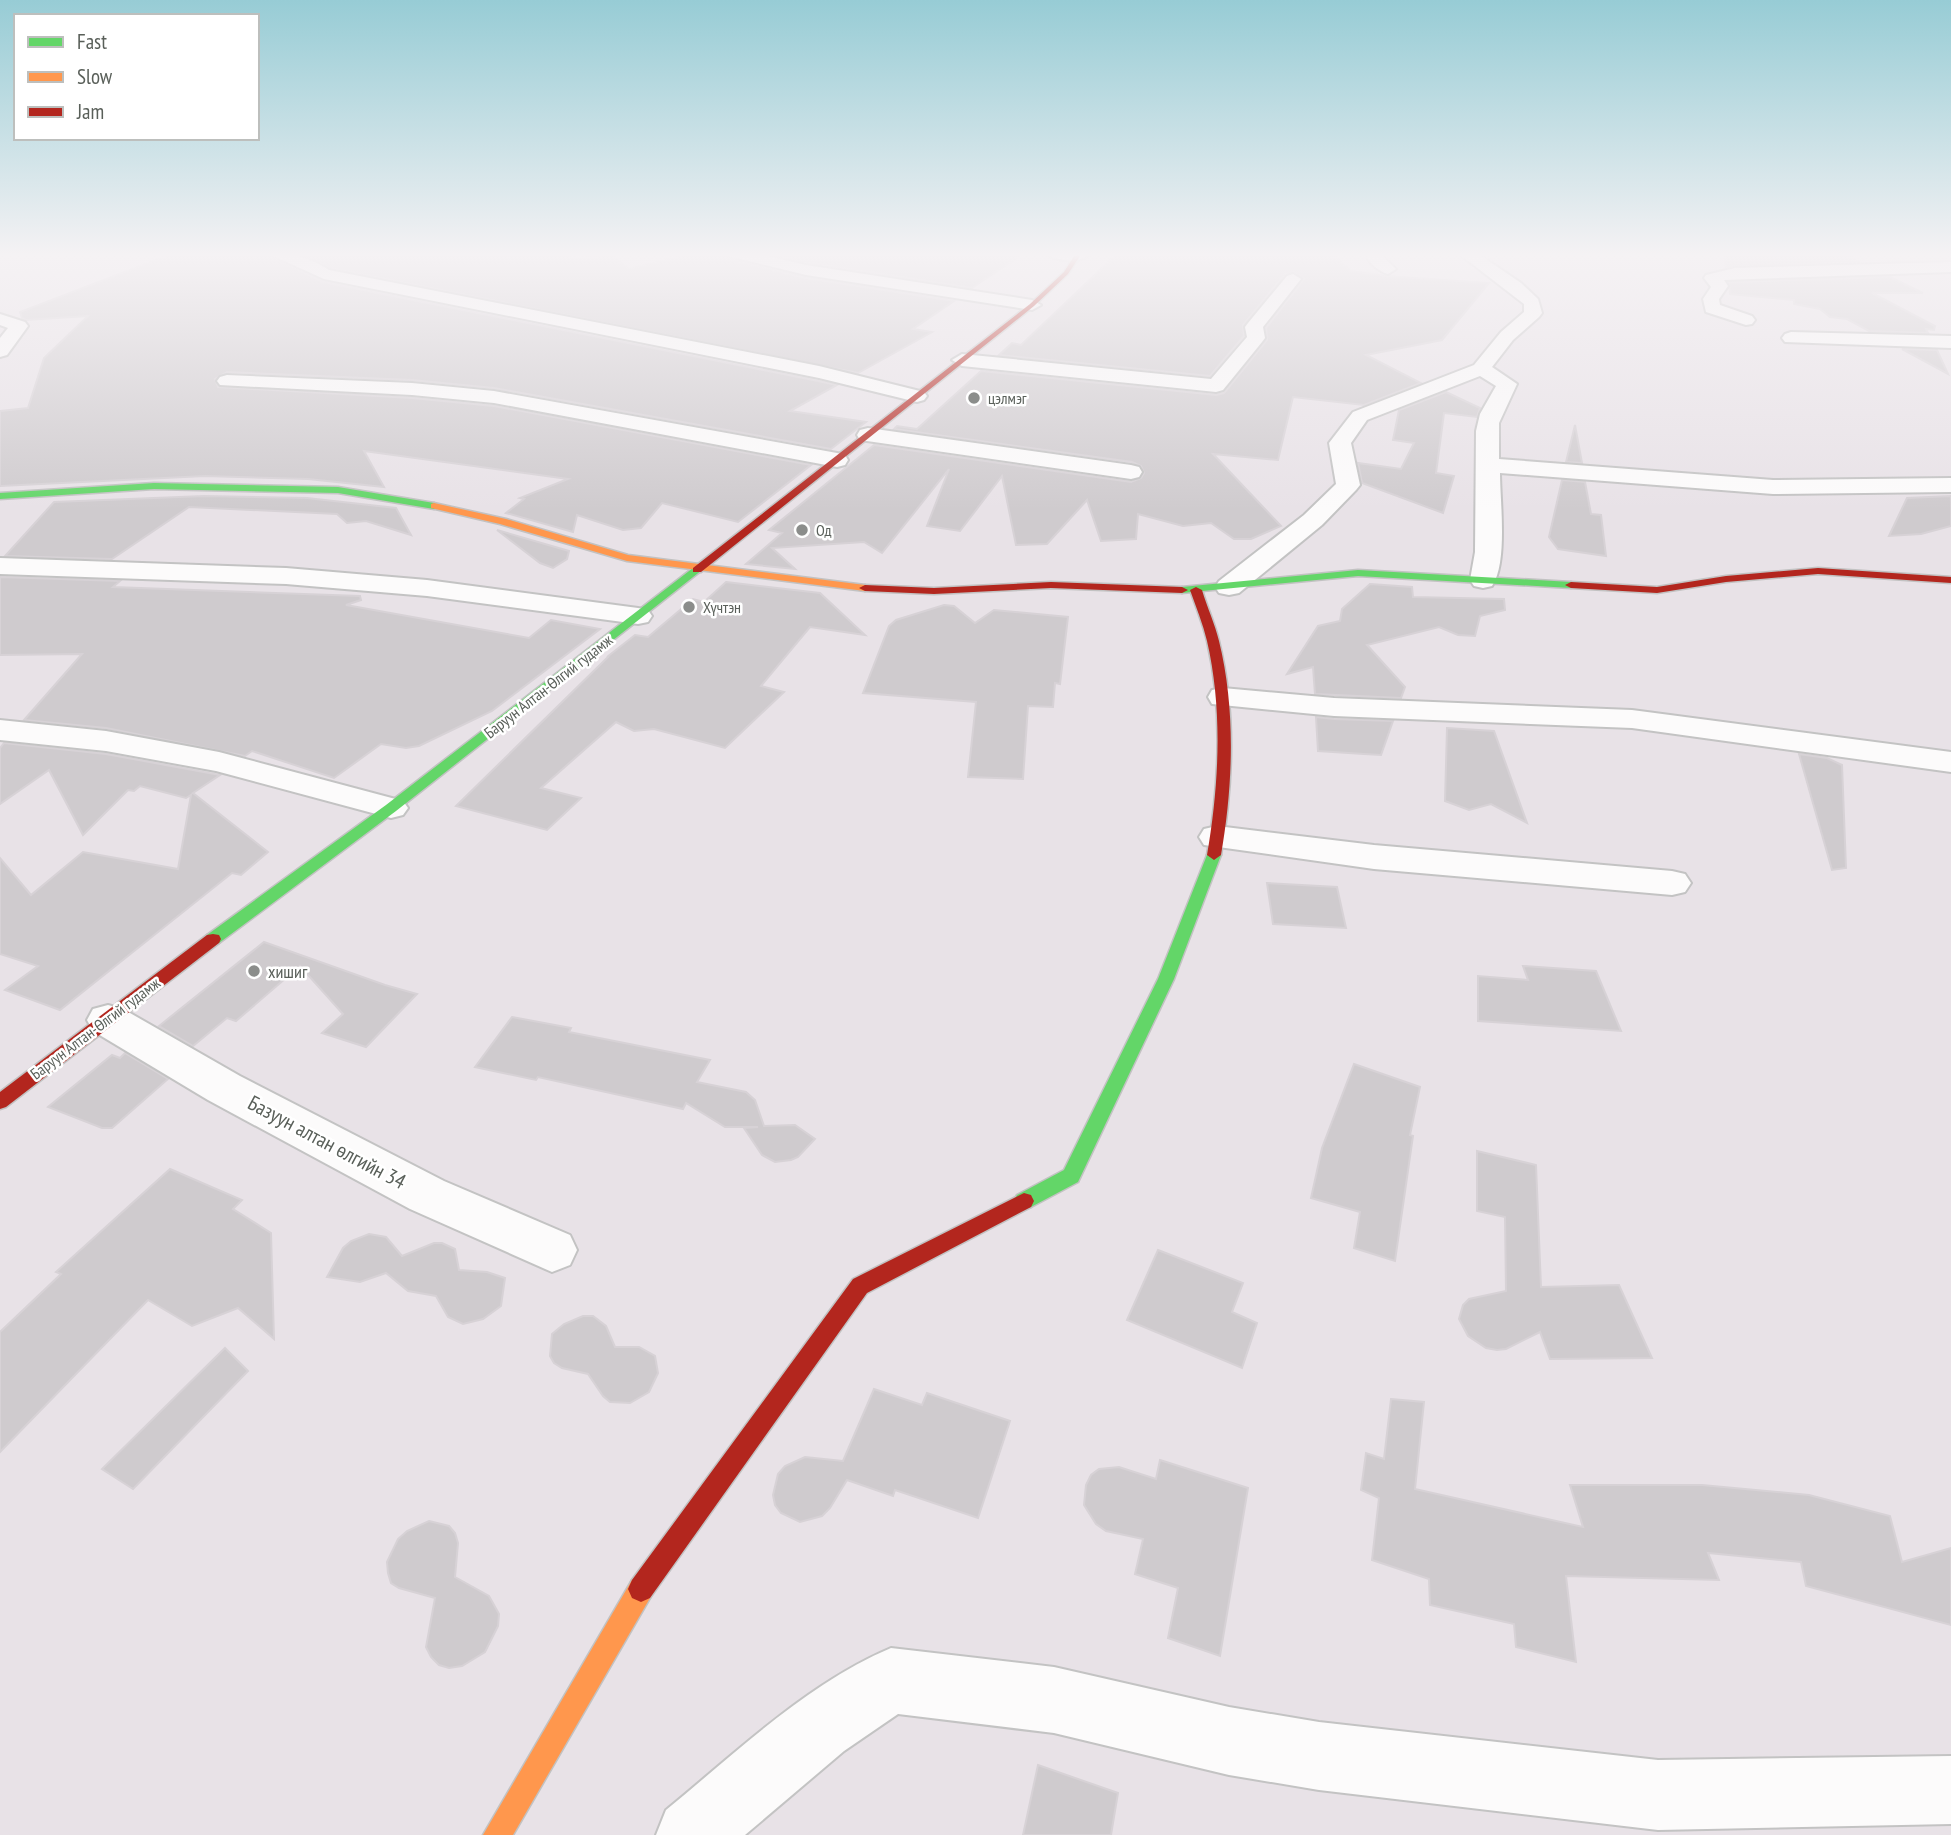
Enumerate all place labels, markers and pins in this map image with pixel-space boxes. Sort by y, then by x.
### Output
place label: цэлмэг [988,388,1027,408]
marker: цэлмэг [966,390,982,406]
place label: Од [816,520,831,540]
marker: Од [794,522,810,538]
place label: Хүчтэн [703,597,741,617]
marker: Хүчтэн [681,599,697,615]
place label: хишиг [268,960,308,983]
marker: хишиг [246,963,262,979]

